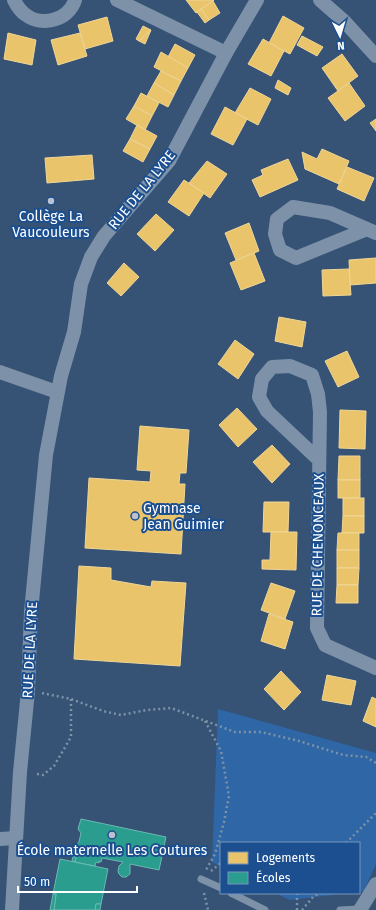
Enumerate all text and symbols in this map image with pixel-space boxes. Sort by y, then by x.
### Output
north arrow [320,16,360,56]
text: N [337,39,345,52]
street label: RUE DE LA LYRE [105,147,179,233]
marker: Collège La Vaucouleurs [46,196,56,206]
place label: Collège La Vaucouleurs [12,208,90,241]
street label: RUE DE CHENONCEAUX [308,473,328,616]
place label: Gymnase Jean Guimier [143,500,225,533]
marker: Gymnase Jean Guimier [130,511,140,521]
street label: RUE DE LA LYRE [19,601,41,699]
marker: École maternelle Les Coutures [107,830,117,840]
place label: École maternelle Les Coutures [17,841,208,859]
legend [220,842,360,894]
text: Logements [256,851,315,865]
scale bar [18,868,137,894]
text: Écoles [256,870,291,885]
text: 50 m [24,875,50,889]

